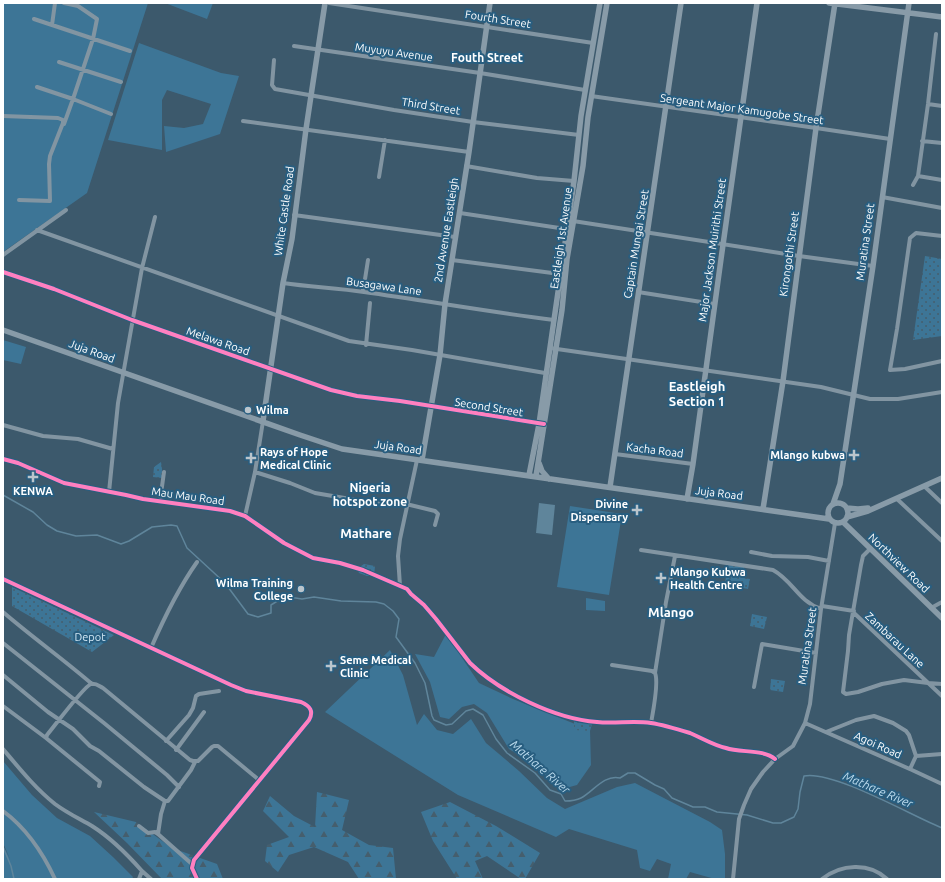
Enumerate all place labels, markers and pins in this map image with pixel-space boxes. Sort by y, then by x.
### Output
place label: Wilma [256,404,289,416]
marker: Wilma [243,405,253,415]
place label: Rays of Hope Medical Clinic [260,446,332,471]
place label: Mlango kubwa [770,449,845,461]
marker: Mlango kubwa [848,449,860,461]
marker: Rays of Hope Medical Clinic [245,452,257,464]
marker: KENWA [27,471,39,483]
place label: KENWA [13,485,53,497]
place label: Divine Dispensary [571,498,628,523]
marker: Divine Dispensary [631,504,643,516]
place label: Mlango Kubwa Health Centre [670,566,746,591]
marker: Mlango Kubwa Health Centre [655,572,667,584]
place label: Wilma Training College [216,577,293,602]
marker: Wilma Training College [296,584,306,594]
place label: Seme Medical Clinic [340,654,412,679]
marker: Seme Medical Clinic [325,660,337,672]

